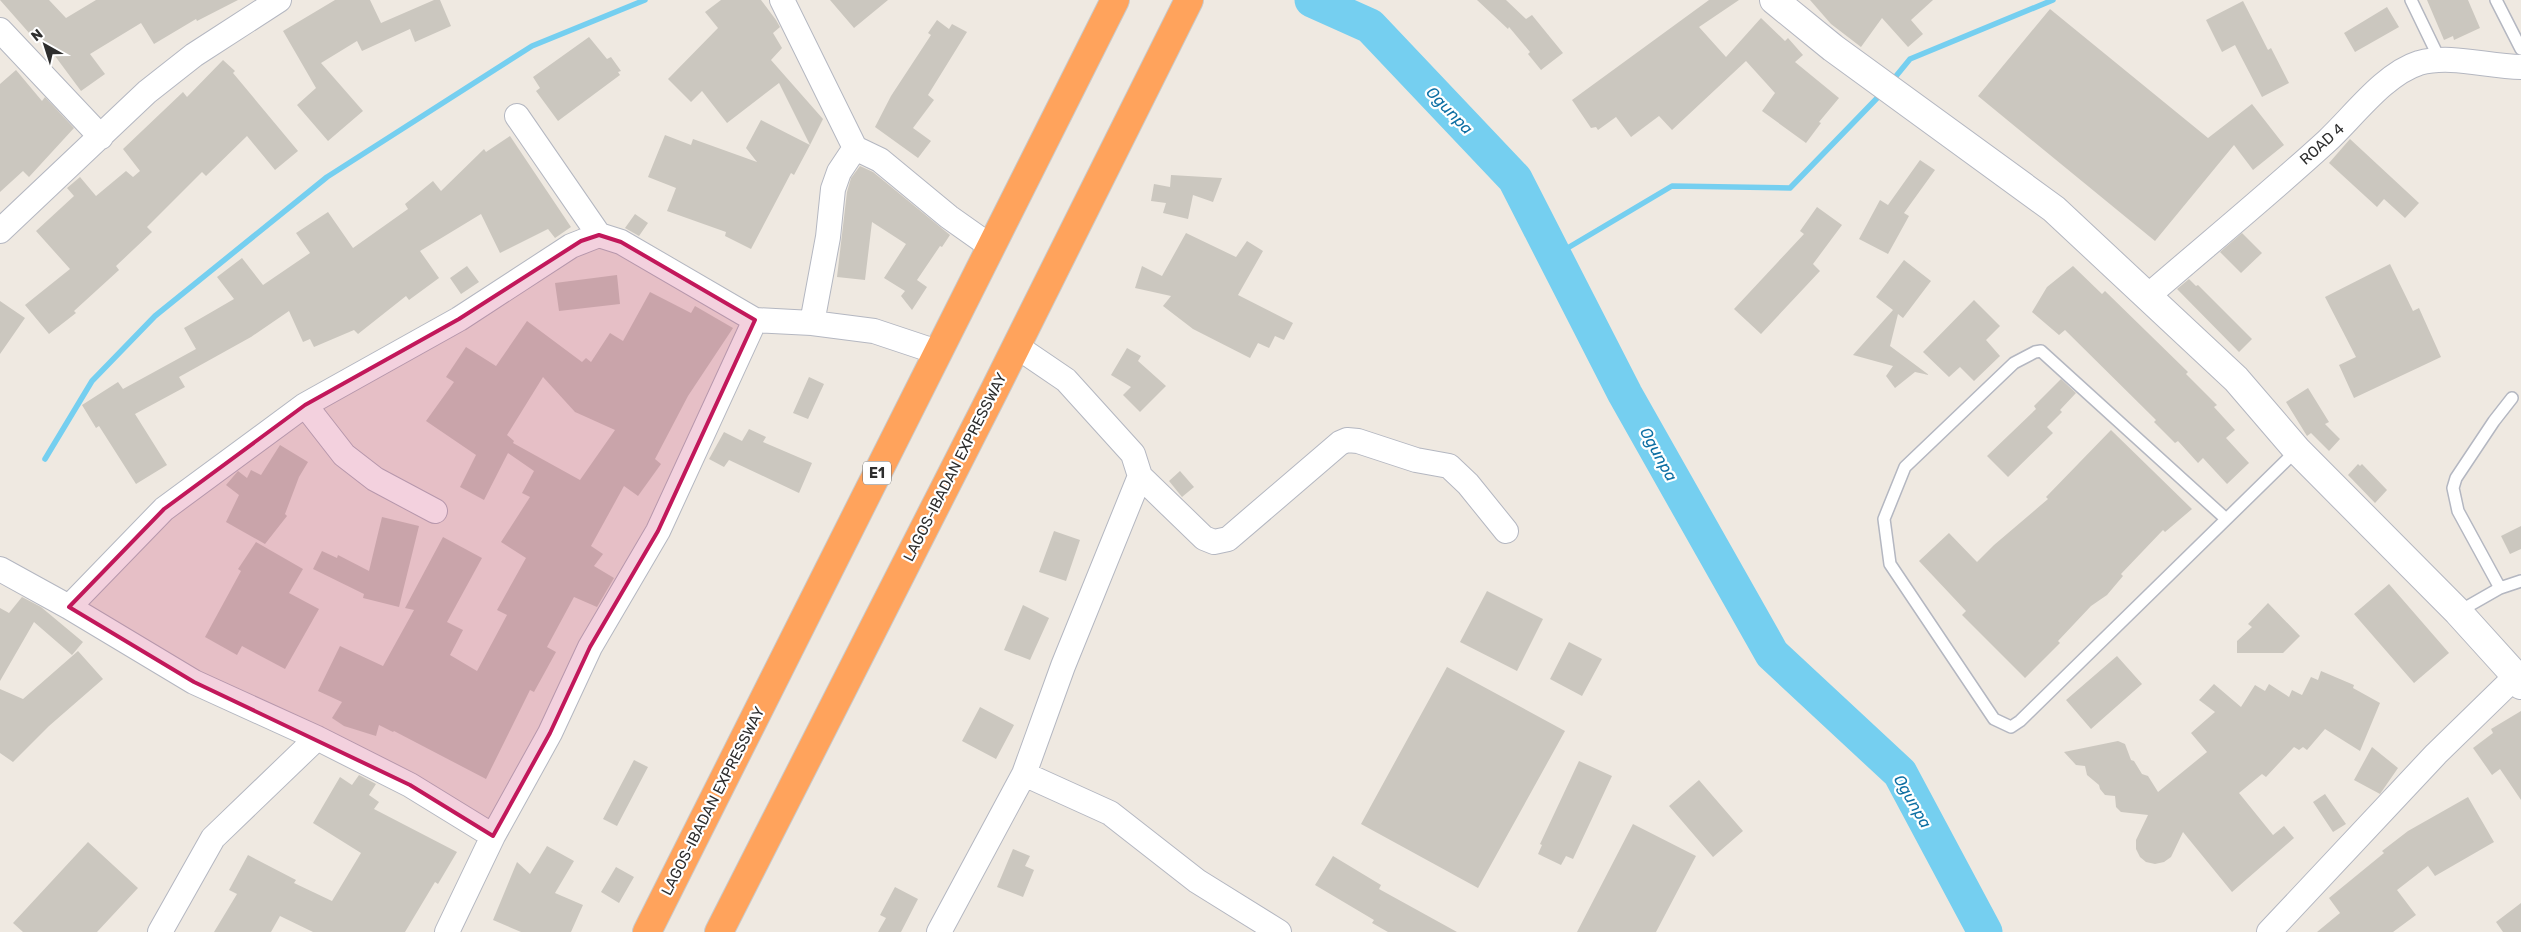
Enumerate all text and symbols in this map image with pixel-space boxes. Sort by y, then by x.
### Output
north arrow [20,20,70,70]
text: N [28,26,46,45]
water label: Ogunpa [1422,83,1477,138]
street label: ROAD 4 [2296,120,2348,168]
street label: LAGOS-IBADAN EXPRESSWAY [899,369,1011,564]
water label: Ogunpa [1636,424,1681,484]
road number: E1 [863,462,891,484]
street label: LAGOS-IBADAN EXPRESSWAY [657,703,769,898]
water label: Ogunpa [1890,771,1935,831]

